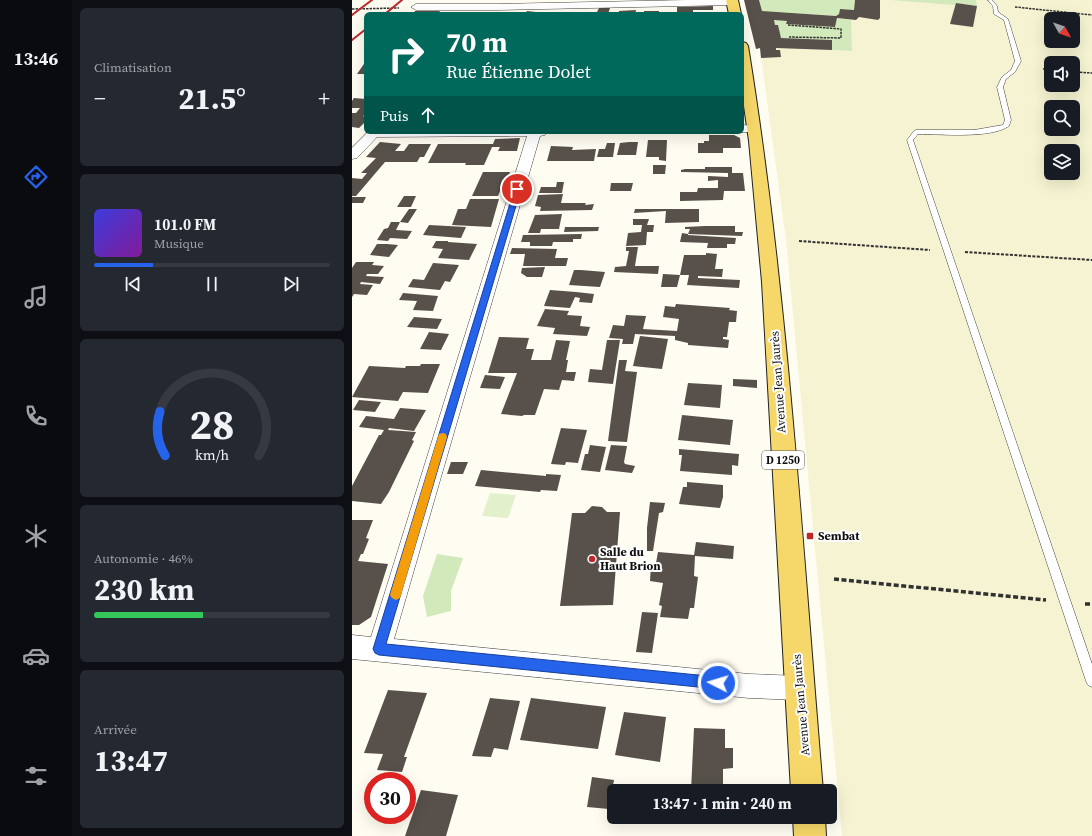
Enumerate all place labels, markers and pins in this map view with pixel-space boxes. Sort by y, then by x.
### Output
pin [500,172,534,206]
place label: Sembat [818,528,860,544]
marker: Sembat [805,531,815,541]
place label: Salle du Haut Brion [600,544,661,574]
marker: Salle du Haut Brion [587,554,597,564]

